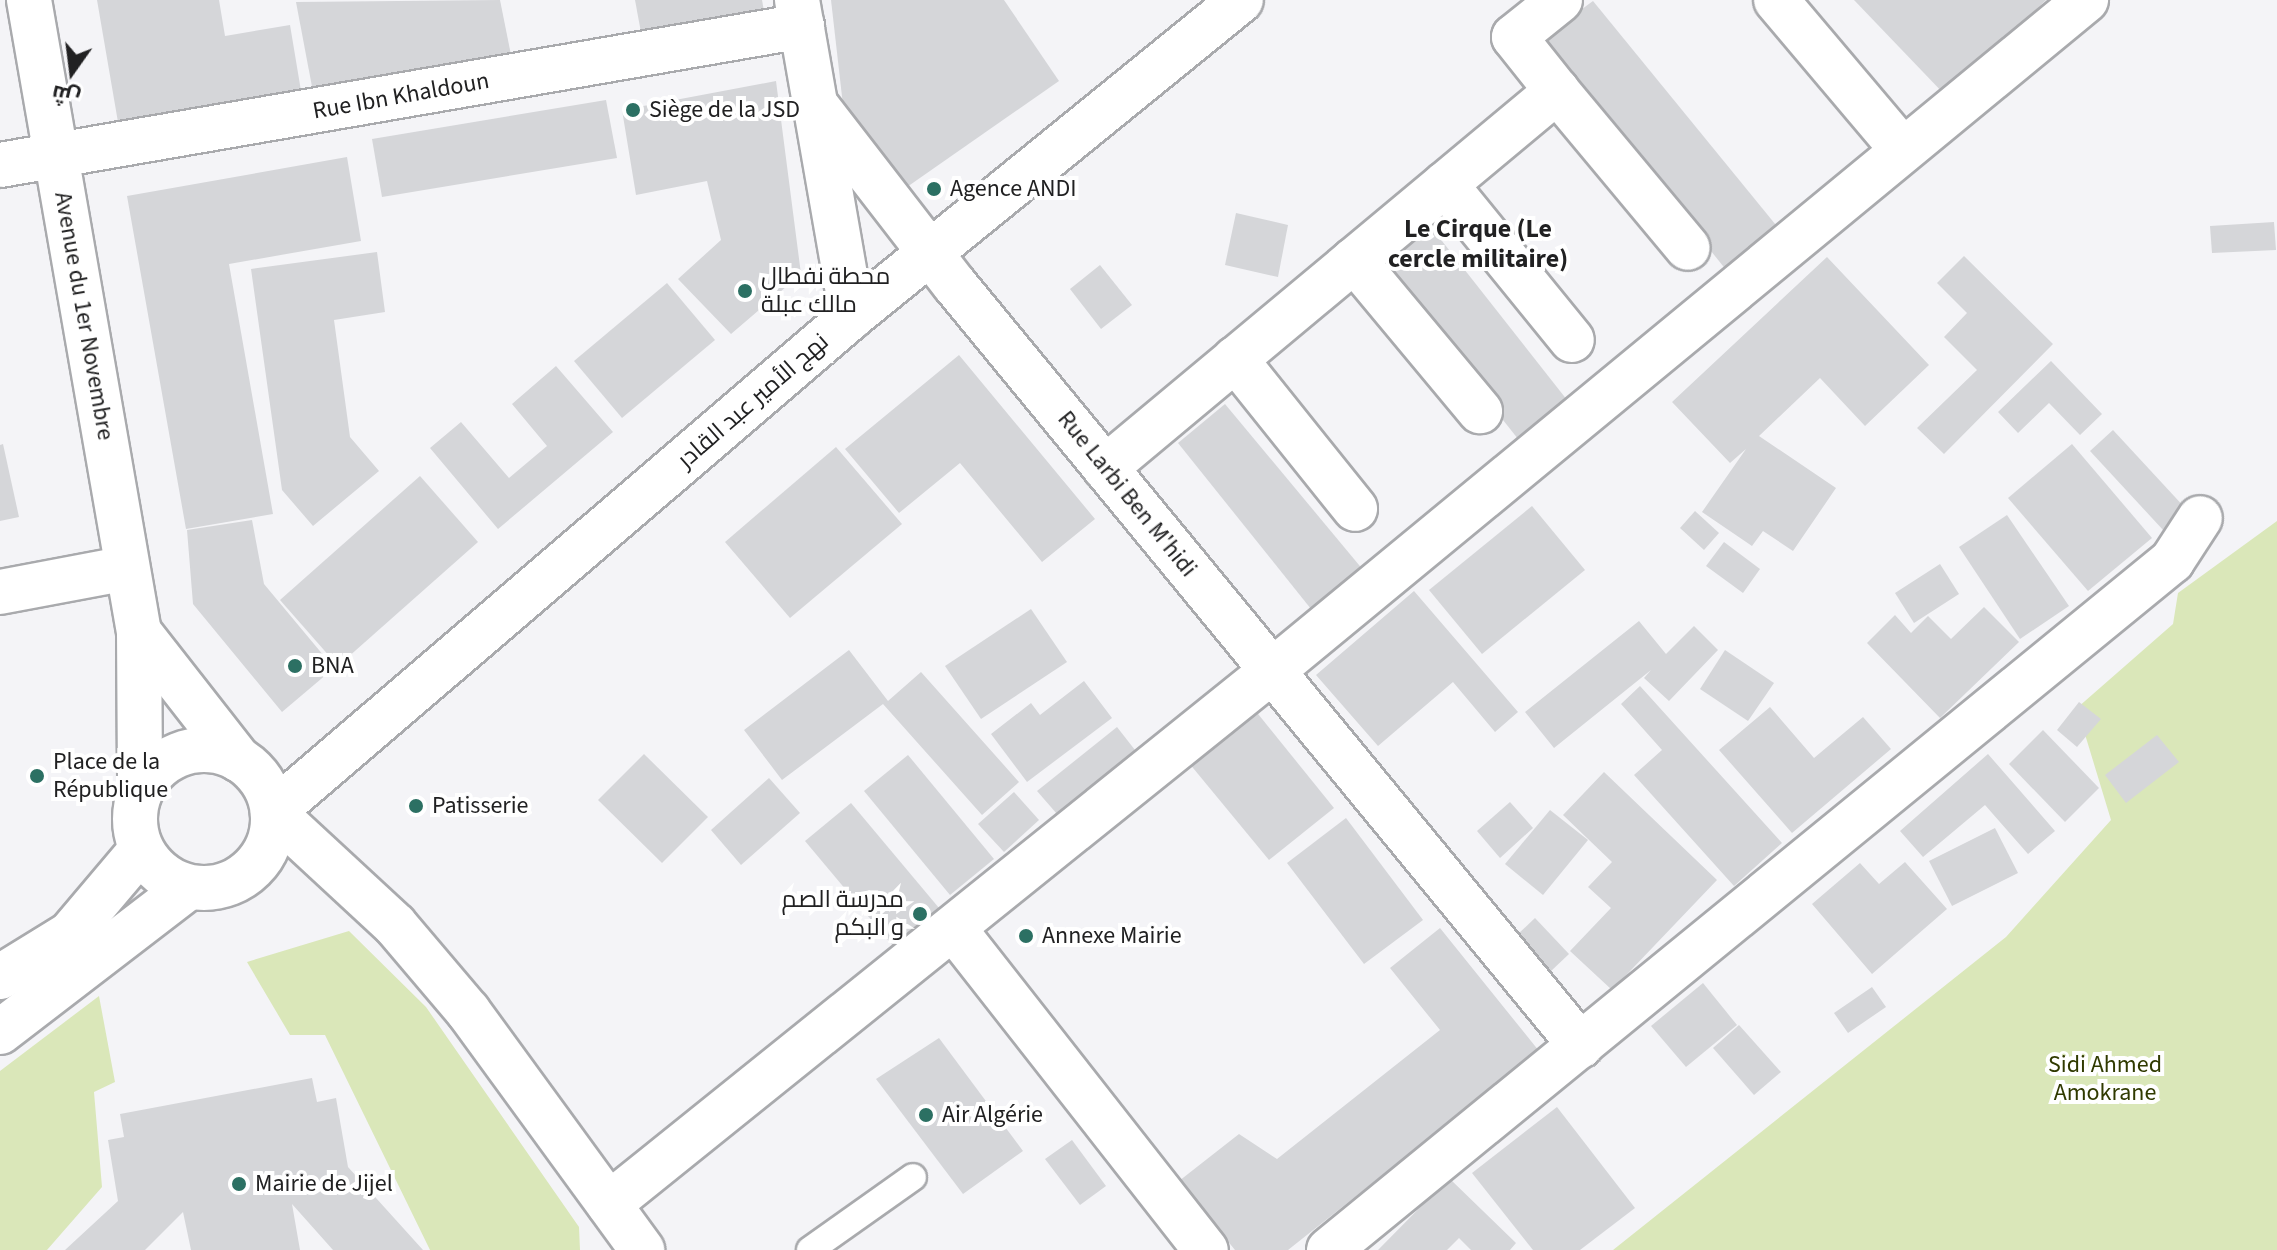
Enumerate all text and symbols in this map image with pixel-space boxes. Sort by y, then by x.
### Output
north arrow [32,32,112,112]
street label: Rue Ibn Khaldoun [311,66,491,126]
text: ش [49,76,84,114]
place label: Siège de la JSD [649,96,800,124]
marker: Siège de la JSD [624,101,642,119]
place label: Agence ANDI [950,175,1077,203]
marker: Agence ANDI [925,180,943,198]
street label: Avenue du 1er Novembre [48,190,120,442]
district label: Le Cirque (Le cercle militaire) [1388,213,1568,274]
place label: محطة نفطال مالك عبلة [761,263,890,319]
marker: محطة نفطال مالك عبلة [736,282,754,300]
street label: نهج الأمير عبد القادر [672,328,834,474]
street label: Rue Larbi Ben M'hidi [1051,405,1203,583]
place label: BNA [311,652,354,680]
marker: BNA [286,657,304,675]
place label: Place de la République [53,748,168,804]
marker: Place de la République [28,767,46,785]
place label: Patisserie [432,792,528,820]
marker: Patisserie [407,797,425,815]
place label: مدرسة الصم و البكم [782,886,904,942]
marker: مدرسة الصم و البكم [911,905,929,923]
place label: Annexe Mairie [1042,922,1182,950]
marker: Annexe Mairie [1017,927,1035,945]
park label: Sidi Ahmed Amokrane [2048,1051,2162,1107]
place label: Air Algérie [942,1101,1043,1129]
marker: Air Algérie [917,1106,935,1124]
place label: Mairie de Jijel [255,1170,393,1198]
marker: Mairie de Jijel [230,1175,248,1193]

